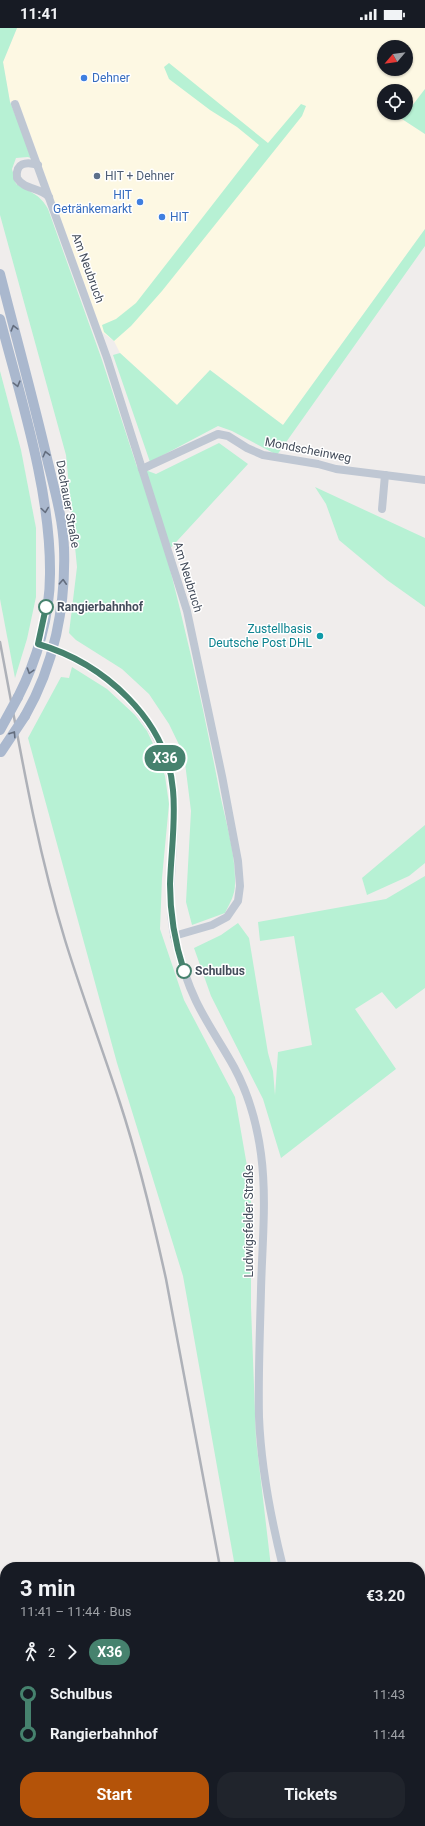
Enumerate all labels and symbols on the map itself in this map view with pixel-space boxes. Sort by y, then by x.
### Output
north arrow [377,40,413,76]
place label: Dehner [92,71,130,85]
marker: Dehner [79,73,89,83]
place label: HIT + Dehner [105,169,174,183]
marker: HIT + Dehner [92,171,102,181]
place label: HIT Getränkemarkt [53,188,132,216]
marker: HIT Getränkemarkt [135,197,145,207]
place label: HIT [170,210,189,224]
marker: HIT [157,212,167,222]
street label: Am Neubruch [69,231,107,305]
one-way arrow [10,325,19,332]
one-way arrow [12,380,21,387]
street label: Mondscheinweg [264,435,352,465]
one-way arrow [42,451,51,458]
street label: Dachauer Straße [53,459,83,549]
one-way arrow [40,507,49,513]
street label: Am Neubruch [171,540,205,614]
one-way arrow [59,579,68,585]
marker: Rangierbahnhof [38,599,54,615]
place label: Rangierbahnhof [57,600,144,614]
place label: Zustellbasis Deutsche Post DHL [208,622,313,650]
marker: Zustellbasis Deutsche Post DHL [315,631,325,641]
one-way arrow [26,668,35,675]
one-way arrow [9,731,16,738]
line badge: X36 [142,745,188,771]
marker: Schulbus [176,963,192,979]
place label: Schulbus [195,964,245,978]
street label: Ludwigsfelder Straße [242,1165,256,1277]

